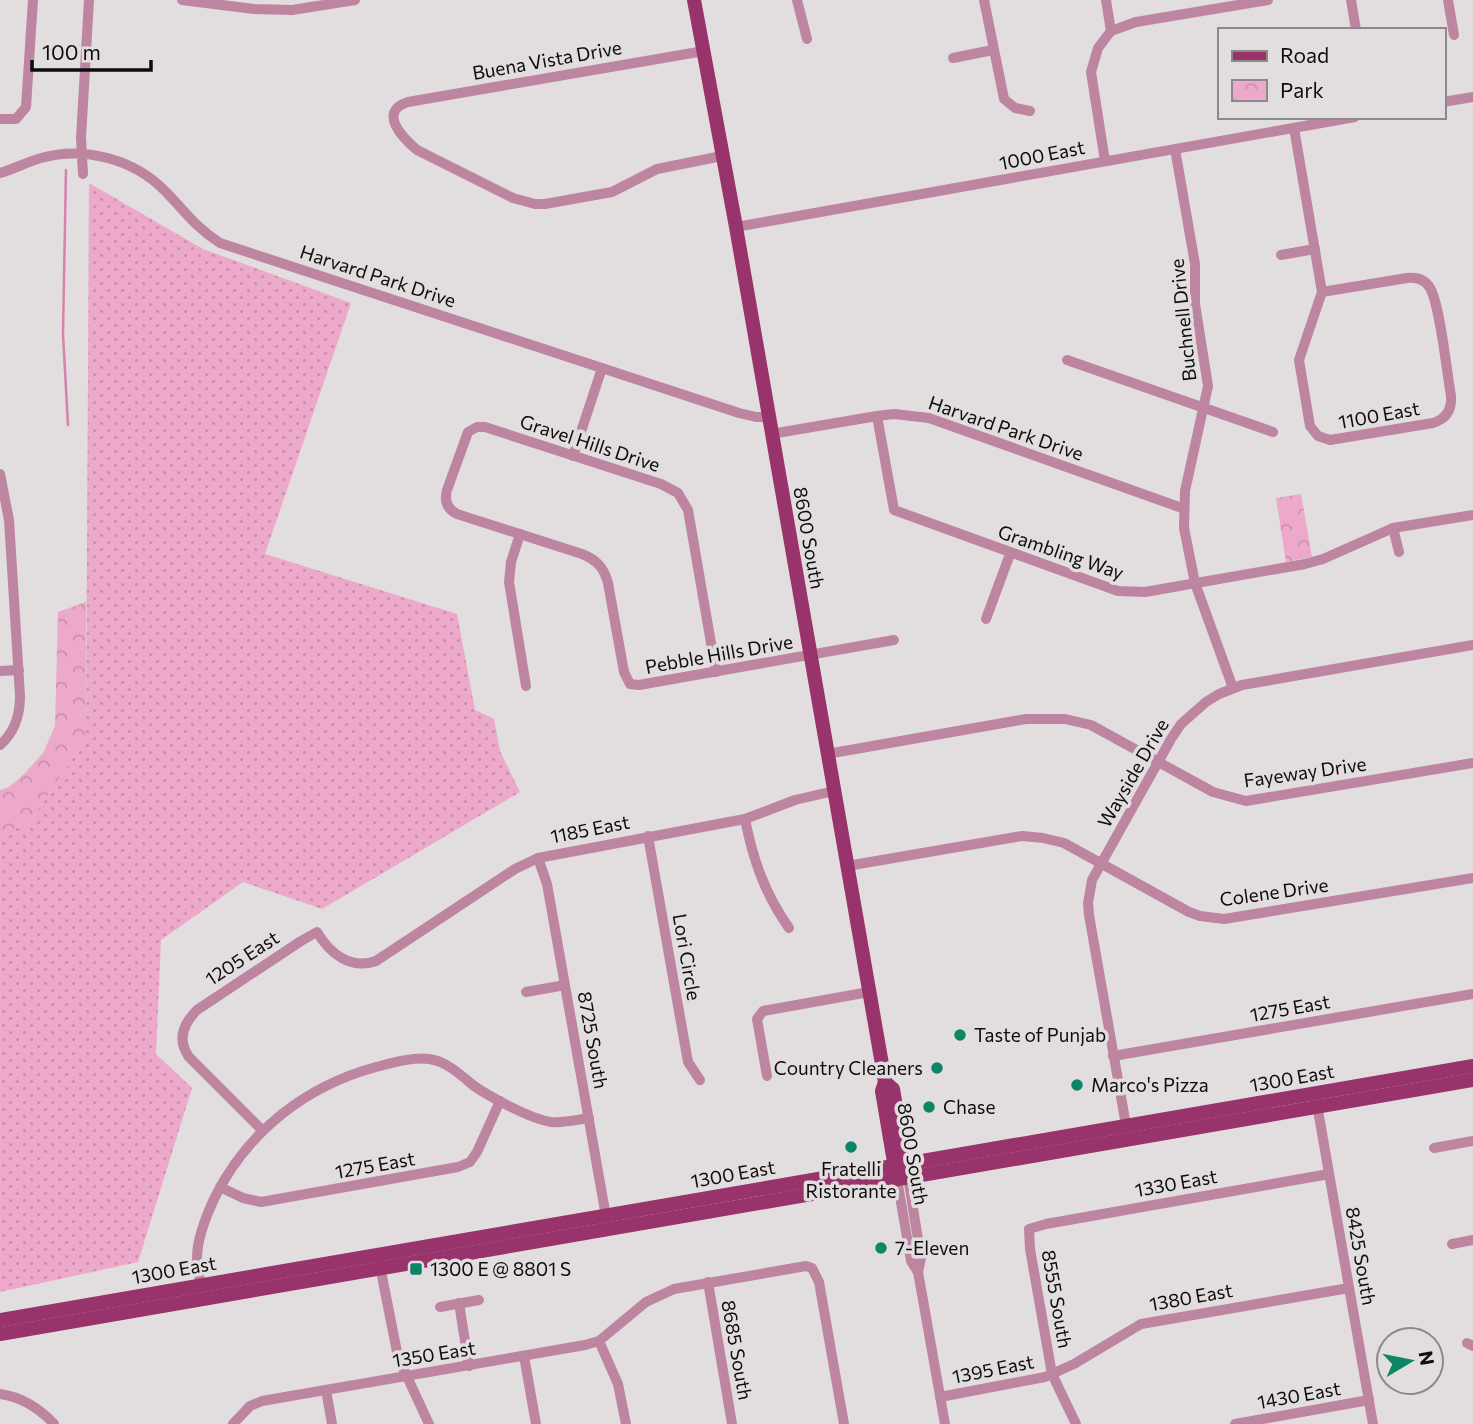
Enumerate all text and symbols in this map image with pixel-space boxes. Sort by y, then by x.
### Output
scale bar [32,28,150,72]
legend [1218,28,1445,119]
street label: Buena Vista Drive [470,35,623,84]
text: 100 m [42,39,101,64]
text: Road [1280,42,1329,67]
text: Park [1280,77,1324,102]
street label: 1000 East [997,135,1087,174]
street label: Harvard Park Drive [297,239,459,312]
street label: Buchnell Drive [1165,258,1200,383]
street label: Harvard Park Drive [926,390,1087,465]
street label: 1100 East [1336,396,1422,433]
street label: Gravel Hills Drive [517,409,663,476]
street label: 8600 South [789,485,830,591]
street label: Grambling Way [995,519,1127,584]
street label: Pebble Hills Drive [643,629,795,678]
street label: Wayside Drive [1092,714,1173,831]
street label: Fayeway Drive [1242,752,1368,791]
street label: 1185 East [548,810,632,847]
street label: Colene Drive [1218,872,1330,911]
street label: Lori Circle [669,912,706,1002]
street label: 1205 East [201,925,283,990]
street label: 8725 South [574,989,613,1090]
street label: 1275 East [1248,989,1332,1026]
place label: Taste of Punjab [974,1023,1106,1046]
marker: Taste of Punjab [952,1027,968,1043]
place label: Country Cleaners [774,1056,923,1079]
street label: 1300 East [1248,1059,1336,1096]
marker: Country Cleaners [929,1060,945,1076]
place label: Marco's Pizza [1091,1073,1209,1096]
marker: Marco's Pizza [1069,1077,1085,1093]
place label: Chase [943,1095,996,1118]
marker: Chase [921,1099,937,1115]
street label: 8600 South [893,1101,934,1207]
marker: Fratelli Ristorante [843,1139,859,1155]
street label: 1275 East [333,1146,417,1183]
street label: 1300 East [689,1155,777,1192]
place label: Fratelli Ristorante [805,1157,897,1202]
street label: 1330 East [1133,1164,1219,1201]
street label: 8425 South [1342,1205,1381,1307]
place label: 7-Eleven [895,1236,969,1259]
marker: 7-Eleven [873,1240,889,1256]
street label: 8555 South [1038,1248,1077,1350]
street label: 1300 East [130,1251,218,1288]
place label: 1300 E @ 8801 S [430,1257,571,1280]
marker: 1300 E @ 8801 S [408,1261,424,1277]
street label: 1380 East [1147,1278,1235,1315]
street label: 8685 South [717,1298,758,1402]
north arrow [1375,1326,1445,1396]
street label: 1350 East [391,1336,477,1371]
street label: 1395 East [950,1349,1036,1388]
text: N [1415,1349,1440,1367]
street label: 1430 East [1256,1376,1342,1413]

